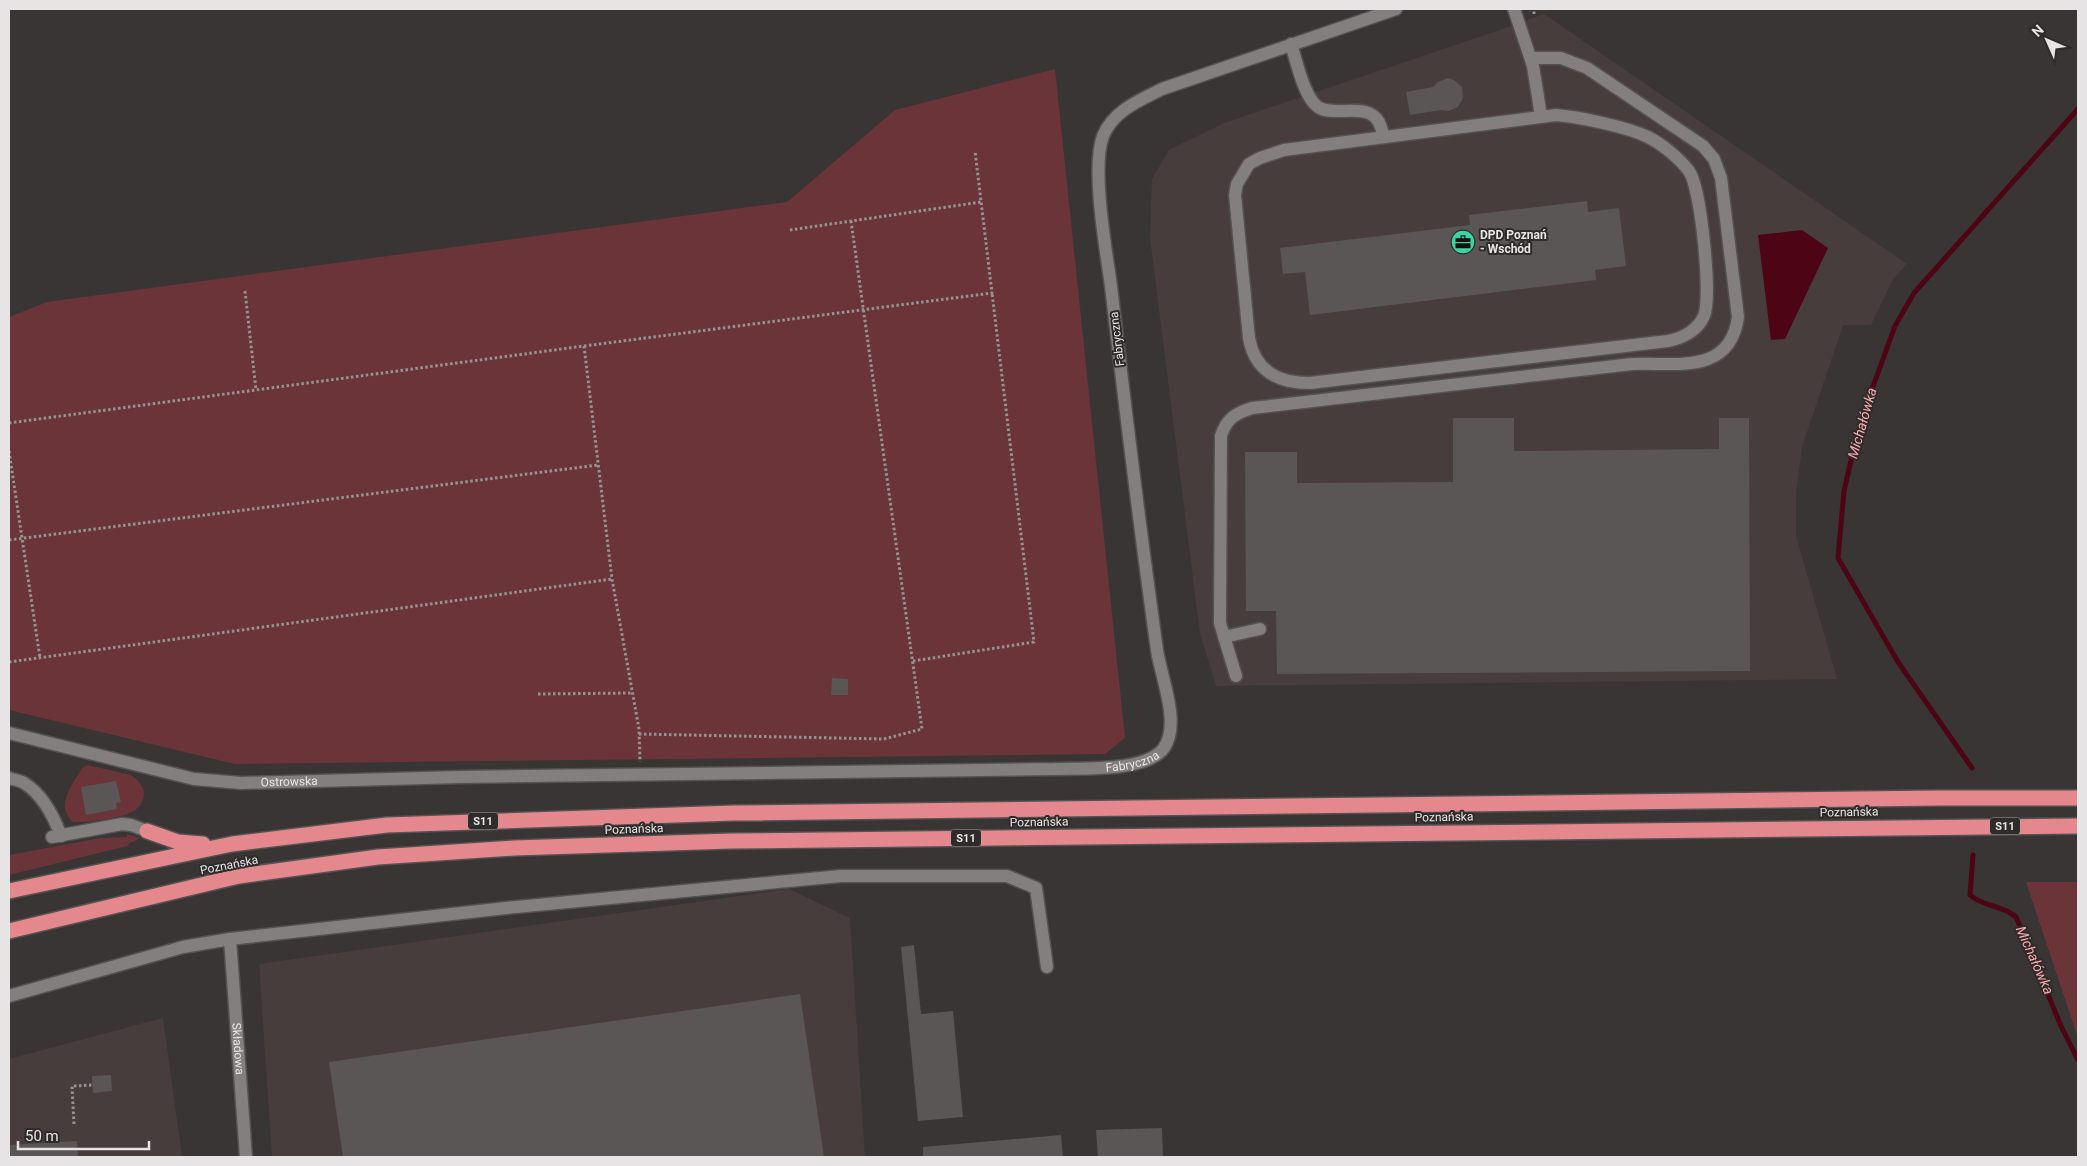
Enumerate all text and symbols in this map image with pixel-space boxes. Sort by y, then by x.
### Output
north arrow [2022,15,2072,65]
text: N [2029,22,2047,40]
place label: DPD Poznań - Wschód [1480,228,1547,256]
office icon: DPD Poznań - Wschód [1450,229,1476,255]
street label: Fabryczna [1107,311,1127,367]
water label: Michałówka [1844,386,1880,460]
street label: Fabryczna [1105,748,1162,775]
street label: Ostrowska [260,774,318,789]
street label: Poznańska [1819,804,1879,820]
street label: Poznańska [1414,809,1474,825]
road number: S11 [468,812,498,829]
street label: Poznańska [1009,814,1069,830]
road number: S11 [1990,818,2020,834]
street label: Poznańska [604,821,664,837]
road number: S11 [951,830,981,846]
street label: Poznańska [199,853,259,877]
water label: Michałówka [2013,923,2057,997]
street label: Składowa [229,1022,247,1075]
scale bar [18,1118,149,1150]
text: 50 m [25,1127,59,1145]

